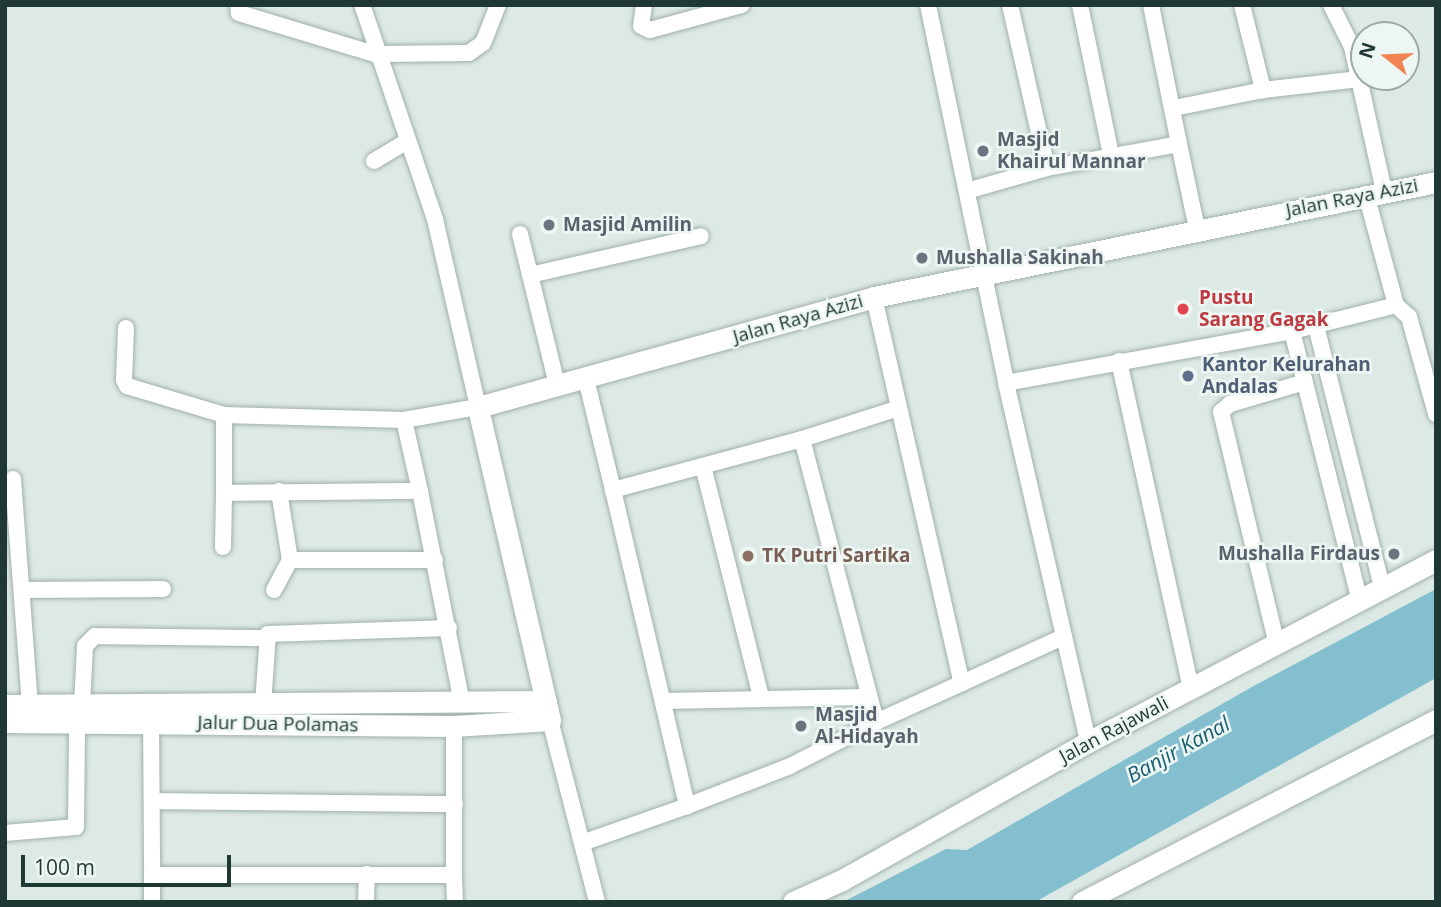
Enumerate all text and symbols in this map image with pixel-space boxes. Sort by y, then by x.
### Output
north arrow [1350,21,1420,91]
text: N [1352,39,1382,62]
place label: Masjid Khairul Mannar [997,129,1146,173]
marker: Masjid Khairul Mannar [975,143,991,159]
street label: Jalan Raya Azizi [1284,174,1420,222]
place label: Masjid Amilin [563,214,692,236]
marker: Masjid Amilin [541,217,557,233]
place label: Mushalla Sakinah [936,247,1104,269]
marker: Mushalla Sakinah [914,250,930,266]
place label: Pustu Sarang Gagak [1199,287,1328,331]
street label: Jalan Raya Azizi [730,290,866,348]
marker: Pustu Sarang Gagak [1173,299,1193,319]
place label: Kantor Kelurahan Andalas [1202,354,1371,398]
marker: Kantor Kelurahan Andalas [1180,368,1196,384]
place label: Mushalla Firdaus [1218,543,1380,565]
place label: TK Putri Sartika [762,545,910,567]
marker: Mushalla Firdaus [1386,546,1402,562]
marker: TK Putri Sartika [740,548,756,564]
street label: Jalan Rajawali [1056,692,1172,768]
place label: Masjid Al-Hidayah [815,704,919,748]
water label: Banjir Kanal [1122,710,1234,788]
street label: Jalur Dua Polamas [197,711,359,737]
marker: Masjid Al-Hidayah [793,718,809,734]
scale bar [24,841,234,885]
text: 100 m [34,853,95,881]

